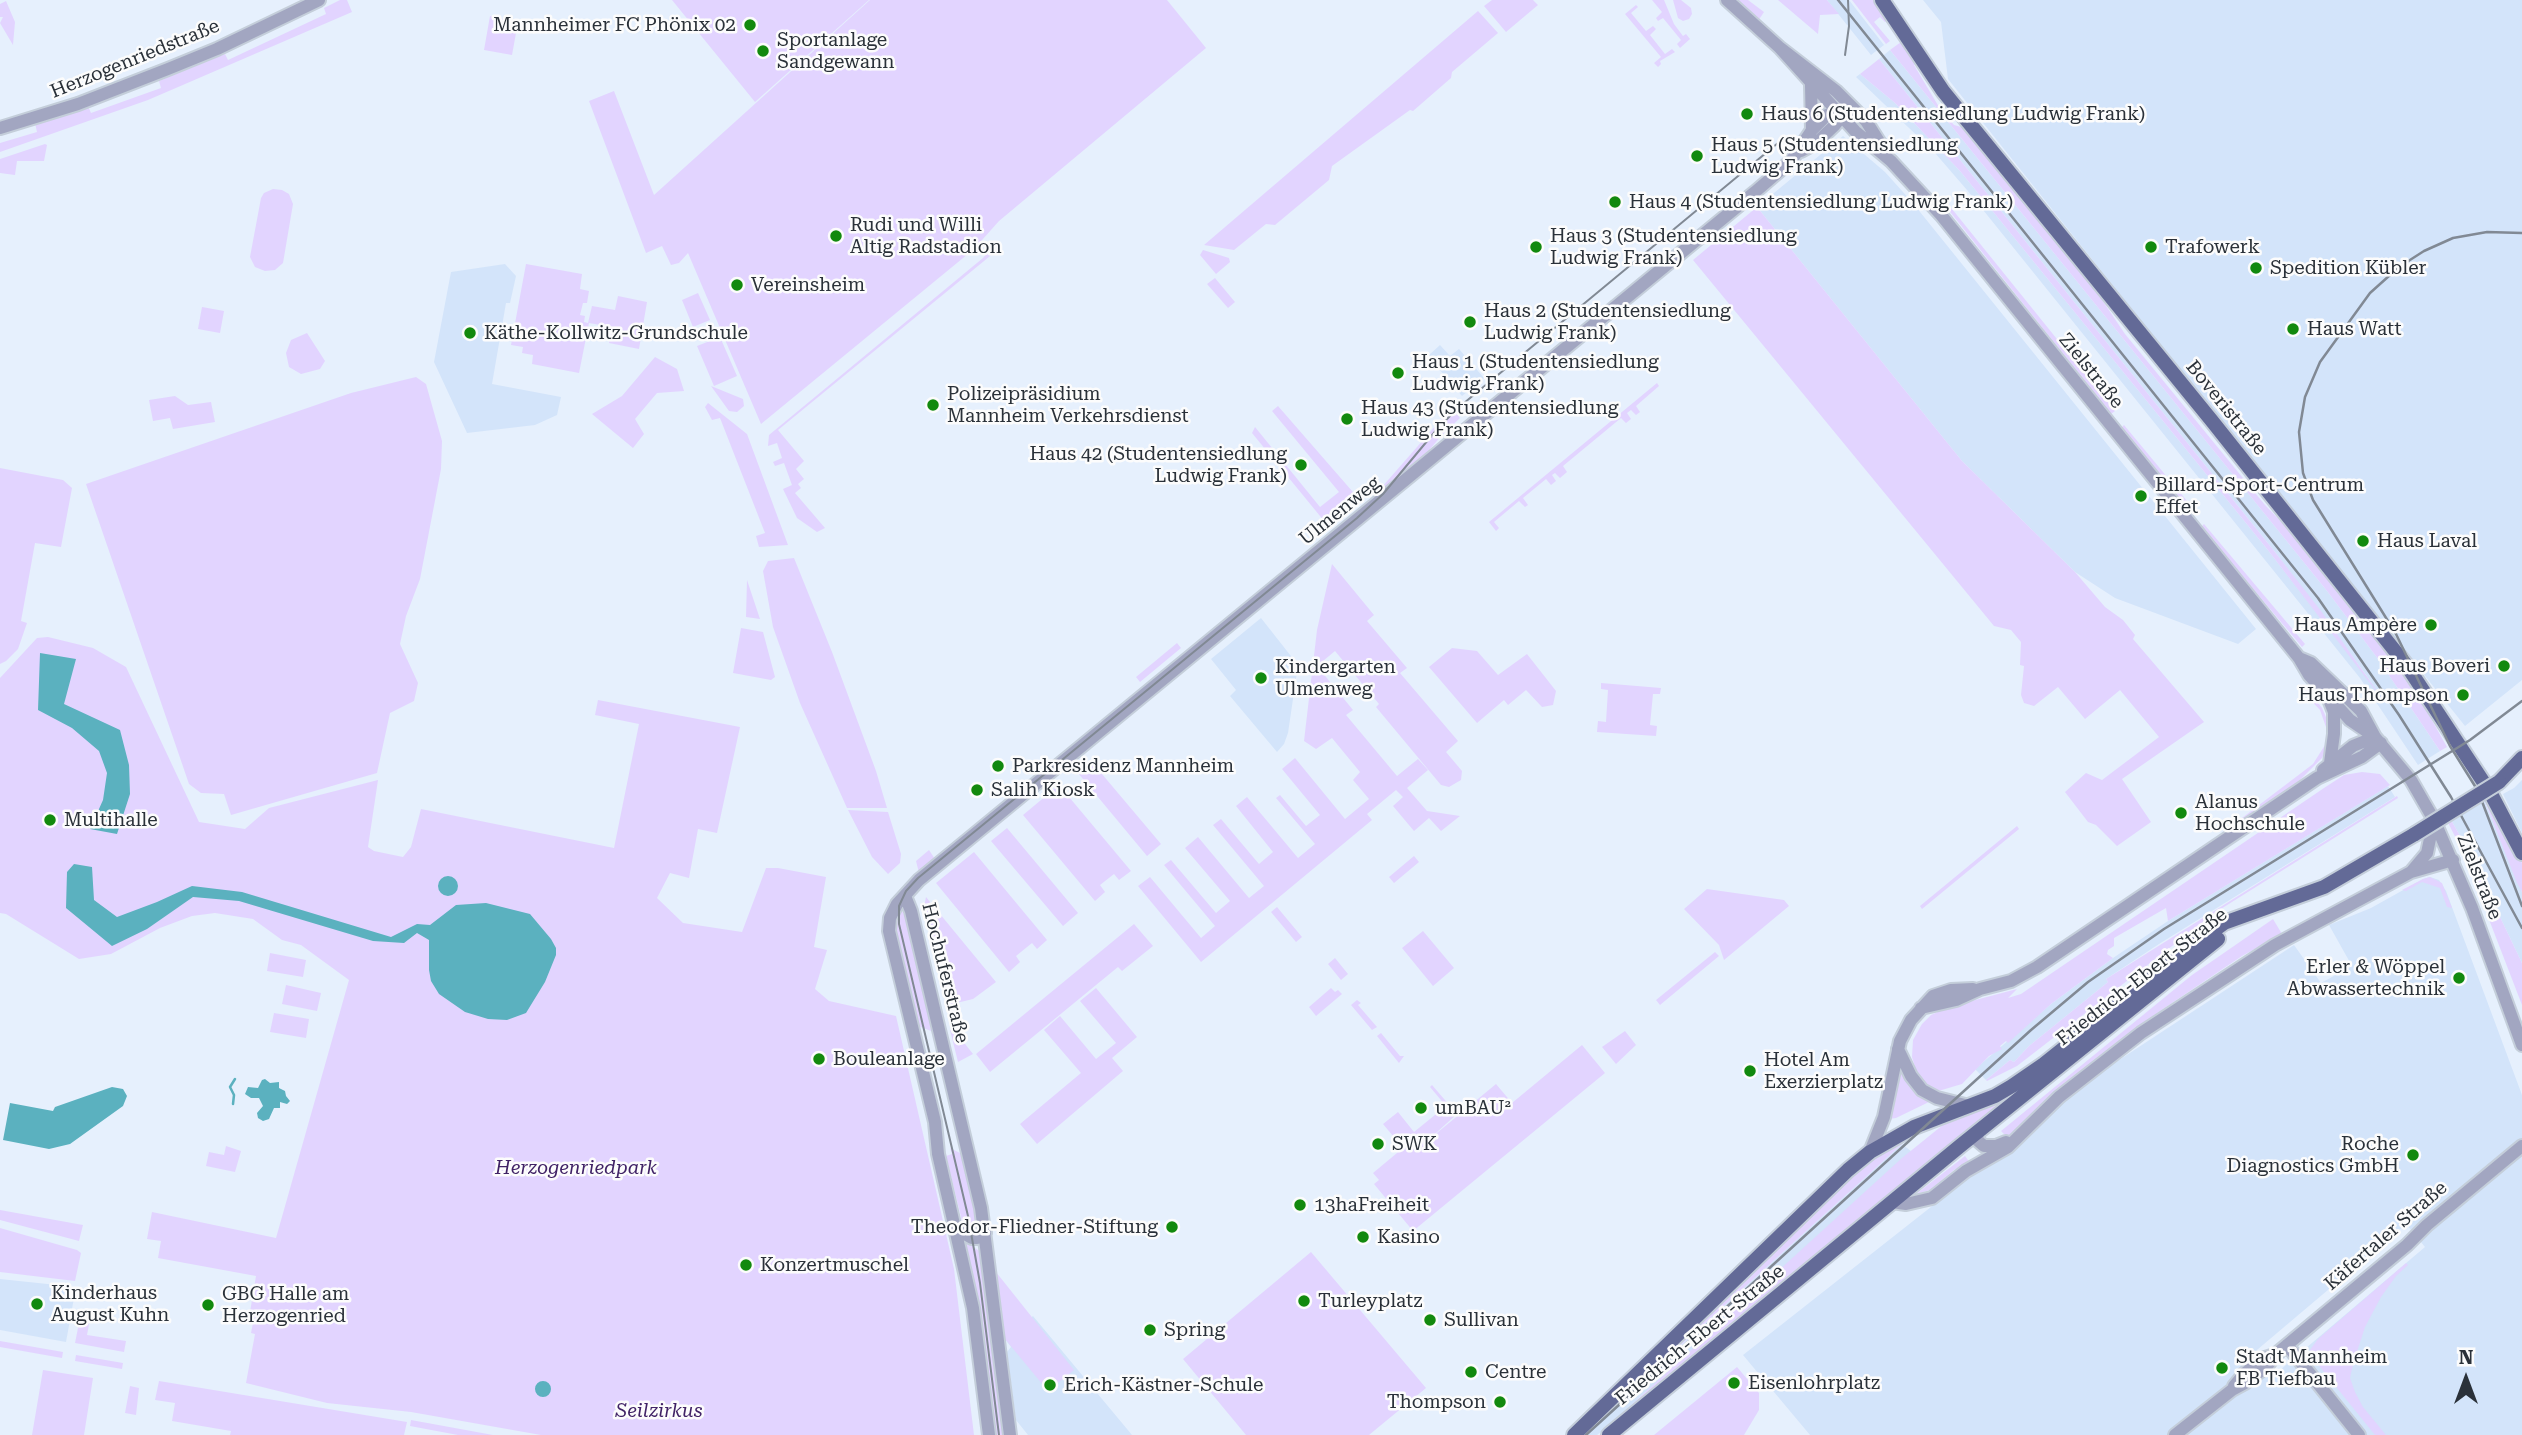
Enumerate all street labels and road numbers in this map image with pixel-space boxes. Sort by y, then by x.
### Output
street label: Herzogenriedstraße [47,15,223,103]
street label: Zielstraße [2054,329,2128,413]
street label: Boveristraße [2181,356,2271,460]
street label: Ulmenweg [1295,471,1385,551]
street label: Zielstraße [2452,831,2506,923]
street label: Hochuferstraße [917,901,973,1045]
street label: Friedrich-Ebert-Straße [2052,903,2232,1051]
street label: Käfertaler Straße [2320,1177,2452,1295]
street label: Friedrich-Ebert-Straße [1611,1260,1789,1410]

